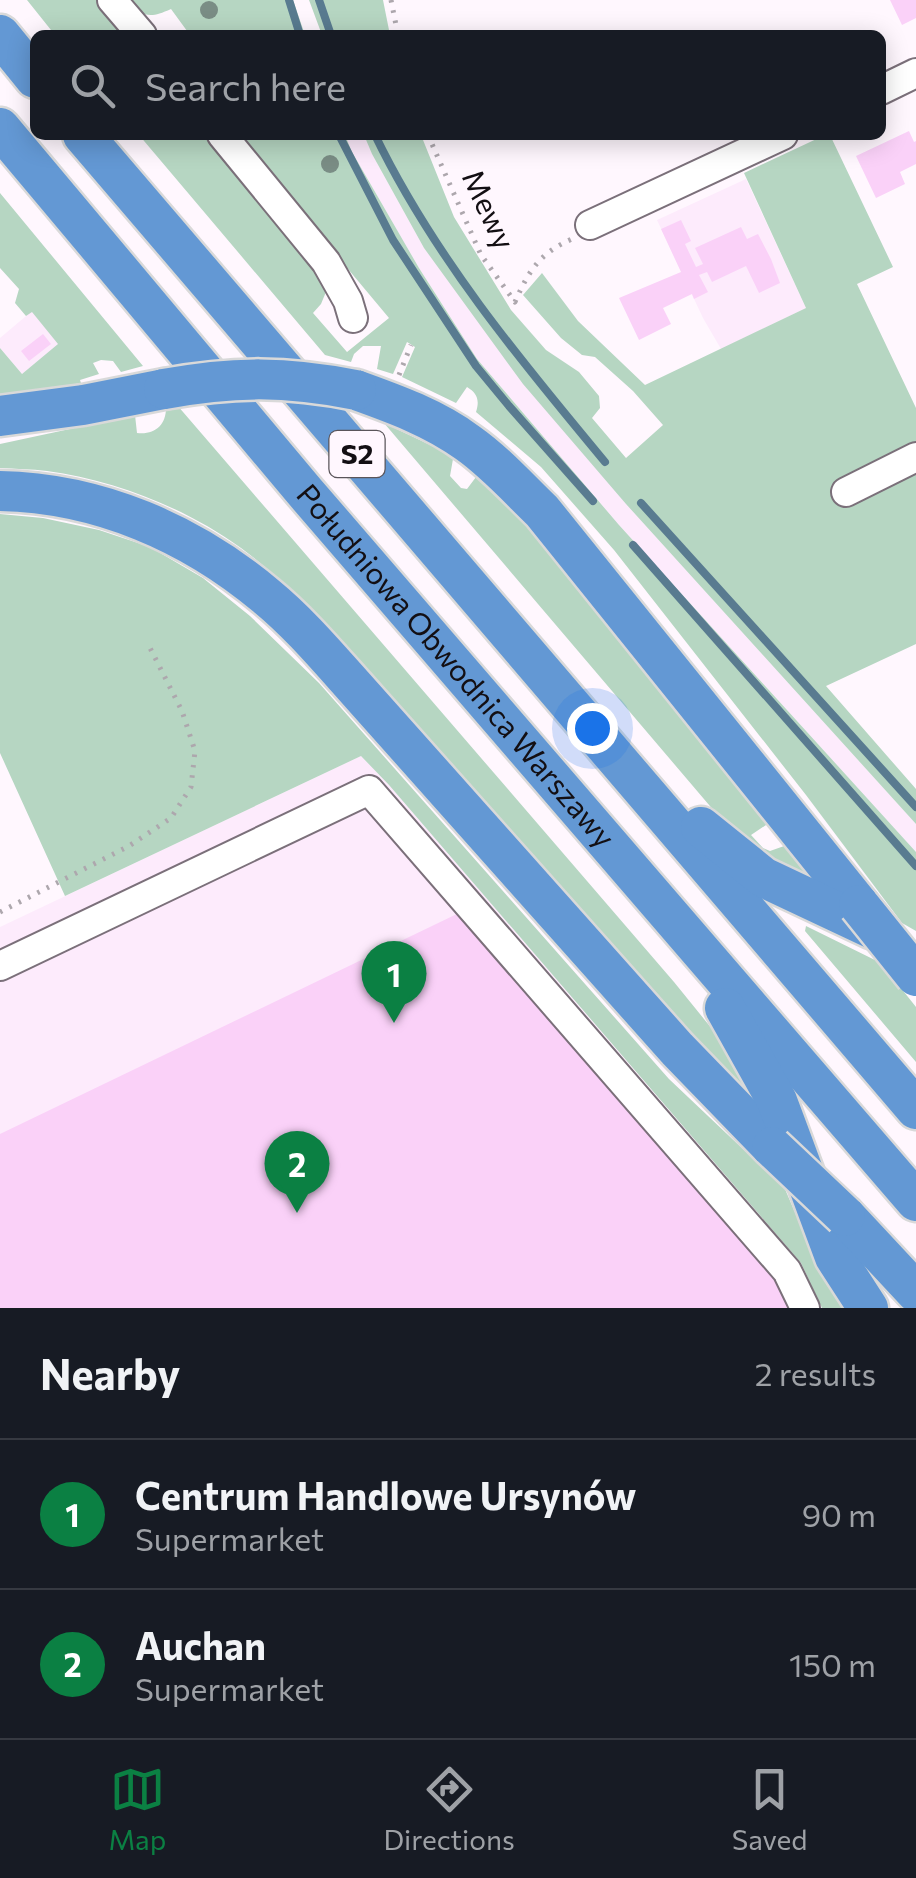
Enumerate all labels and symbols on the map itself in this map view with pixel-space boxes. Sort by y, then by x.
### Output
street label: Mewy [456,163,525,255]
road number: S2 [330,431,384,477]
street label: Południowa Obwodnica Warszawy [290,475,624,854]
your location [567,703,618,754]
pin: 1 [362,940,426,1023]
pin: 2 [264,1130,330,1213]

